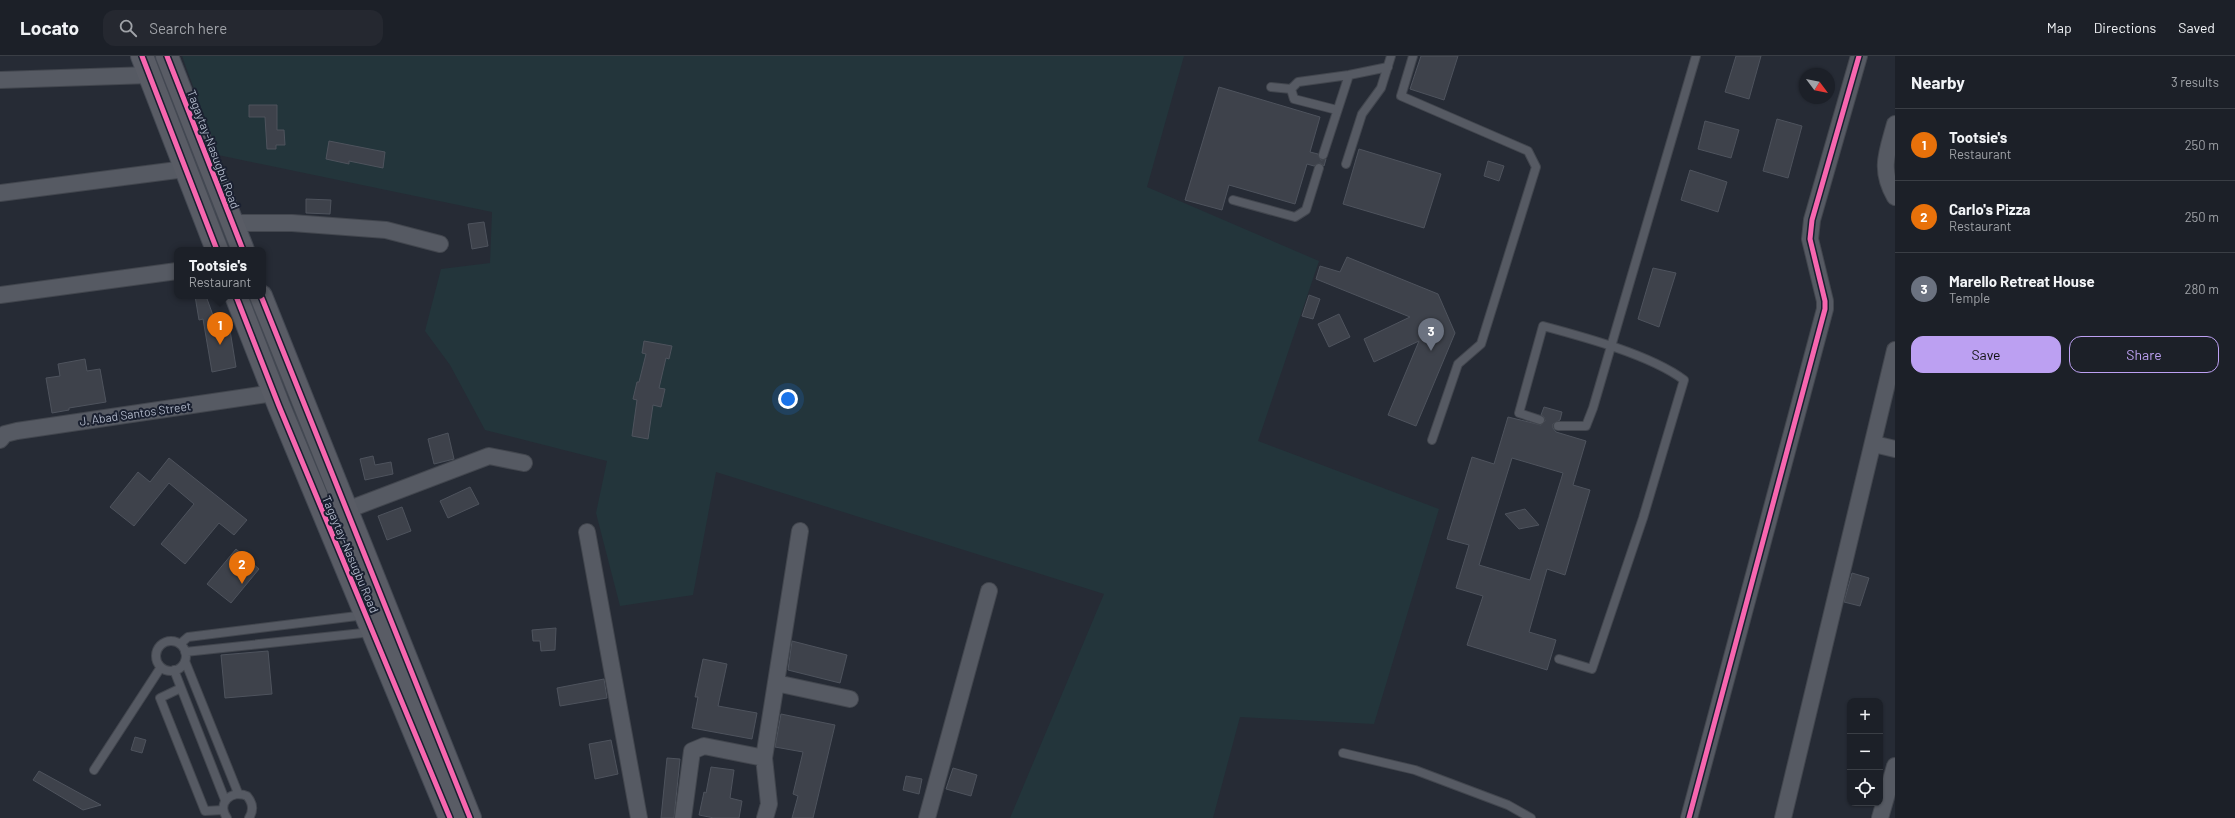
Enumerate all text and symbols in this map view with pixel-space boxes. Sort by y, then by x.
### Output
search box [103,10,383,46]
text: Locato [20,16,79,39]
icon: search [117,17,139,39]
text: Search here [149,19,227,37]
text: Map [2047,19,2072,36]
text: Directions [2094,19,2156,36]
text: Saved [2178,19,2215,36]
north arrow [1799,68,1835,104]
text: Nearby [1911,72,1965,92]
text: 3 results [2171,74,2219,90]
street label: Tagaytay-Nasugbu Road [185,88,243,210]
text: Tootsie's [1949,128,2007,146]
text: 1 [1922,137,1926,153]
text: 250 m [2185,137,2219,153]
text: Restaurant [1949,146,2011,162]
text: Carlo's Pizza [1949,200,2031,218]
text: 2 [1920,209,1928,225]
text: 250 m [2185,209,2219,225]
text: Restaurant [1949,218,2011,234]
popup [174,247,266,299]
text: Tootsie's [189,256,247,274]
text: Marello Retreat House [1949,272,2095,290]
text: Restaurant [189,274,251,290]
text: 3 [1920,281,1928,297]
text: 280 m [2185,281,2219,297]
text: Temple [1949,290,1990,306]
pin: 1 [207,312,233,345]
pin: 3 [1418,318,1444,351]
button: Save [1911,336,2061,373]
button: Share [2069,336,2219,373]
your location [778,389,798,409]
street label: J. Abad Santos Street [78,398,192,428]
street label: Tagaytay-Nasugbu Road [320,493,382,615]
pin: 2 [229,551,255,584]
map controls [1847,698,1883,806]
button: + [1847,698,1883,734]
button: − [1847,734,1883,770]
button: locate [1847,770,1883,806]

